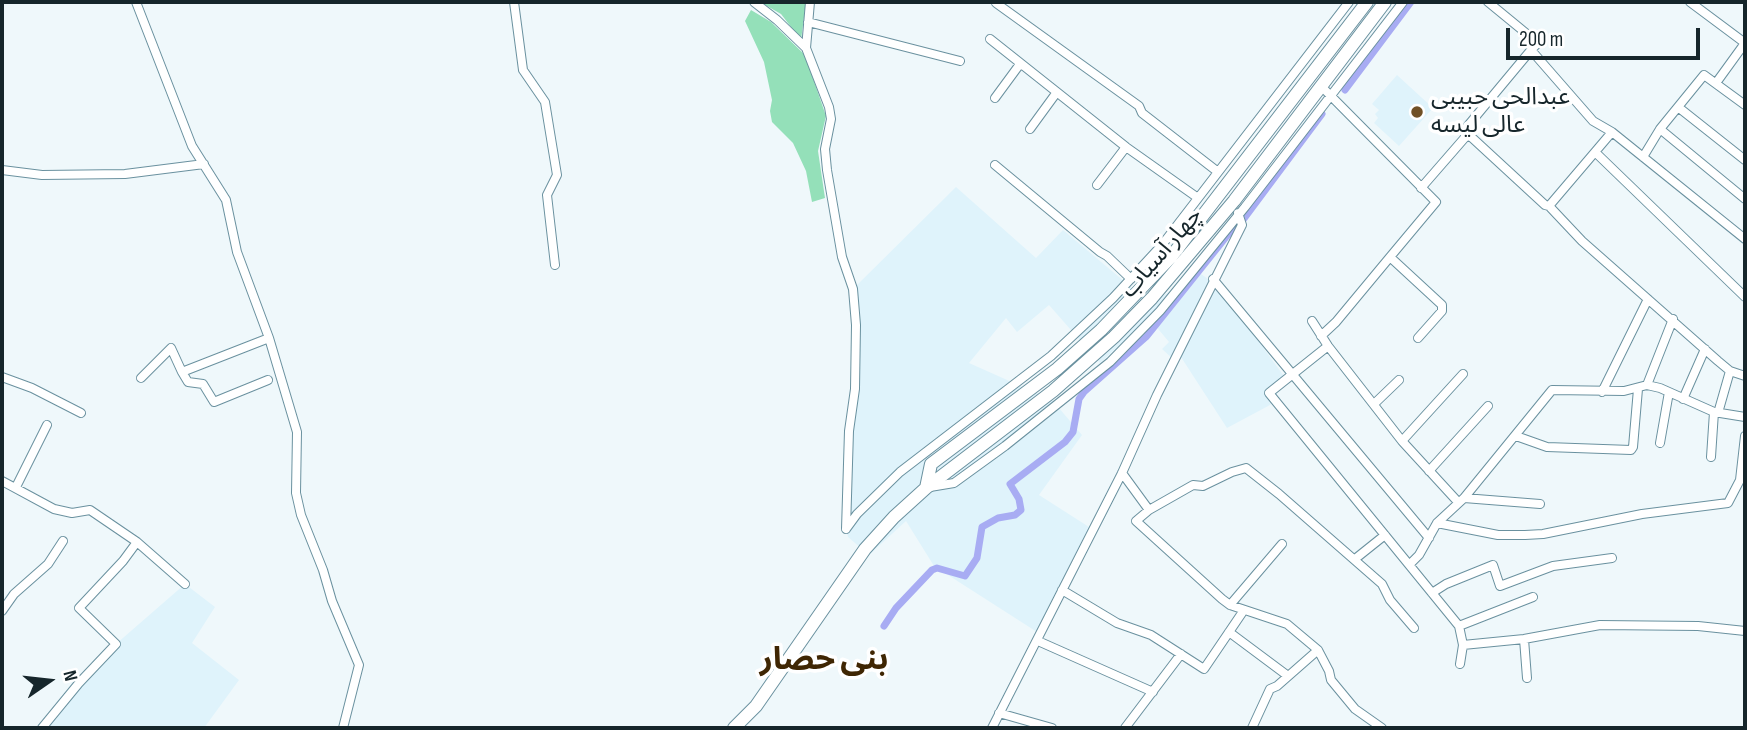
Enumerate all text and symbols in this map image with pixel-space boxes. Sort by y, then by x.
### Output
scale bar [1509,14,1703,58]
text: 200 m [1519,27,1563,52]
place label: عبدالحی حبیبی عالی لیسه [1431,84,1570,140]
marker: عبدالحی حبیبی عالی لیسه [1409,104,1425,120]
street label: چهار آسیاب [1115,202,1209,304]
district label: بنی حصار [760,642,888,680]
north arrow [14,646,84,716]
text: N [57,668,82,684]

